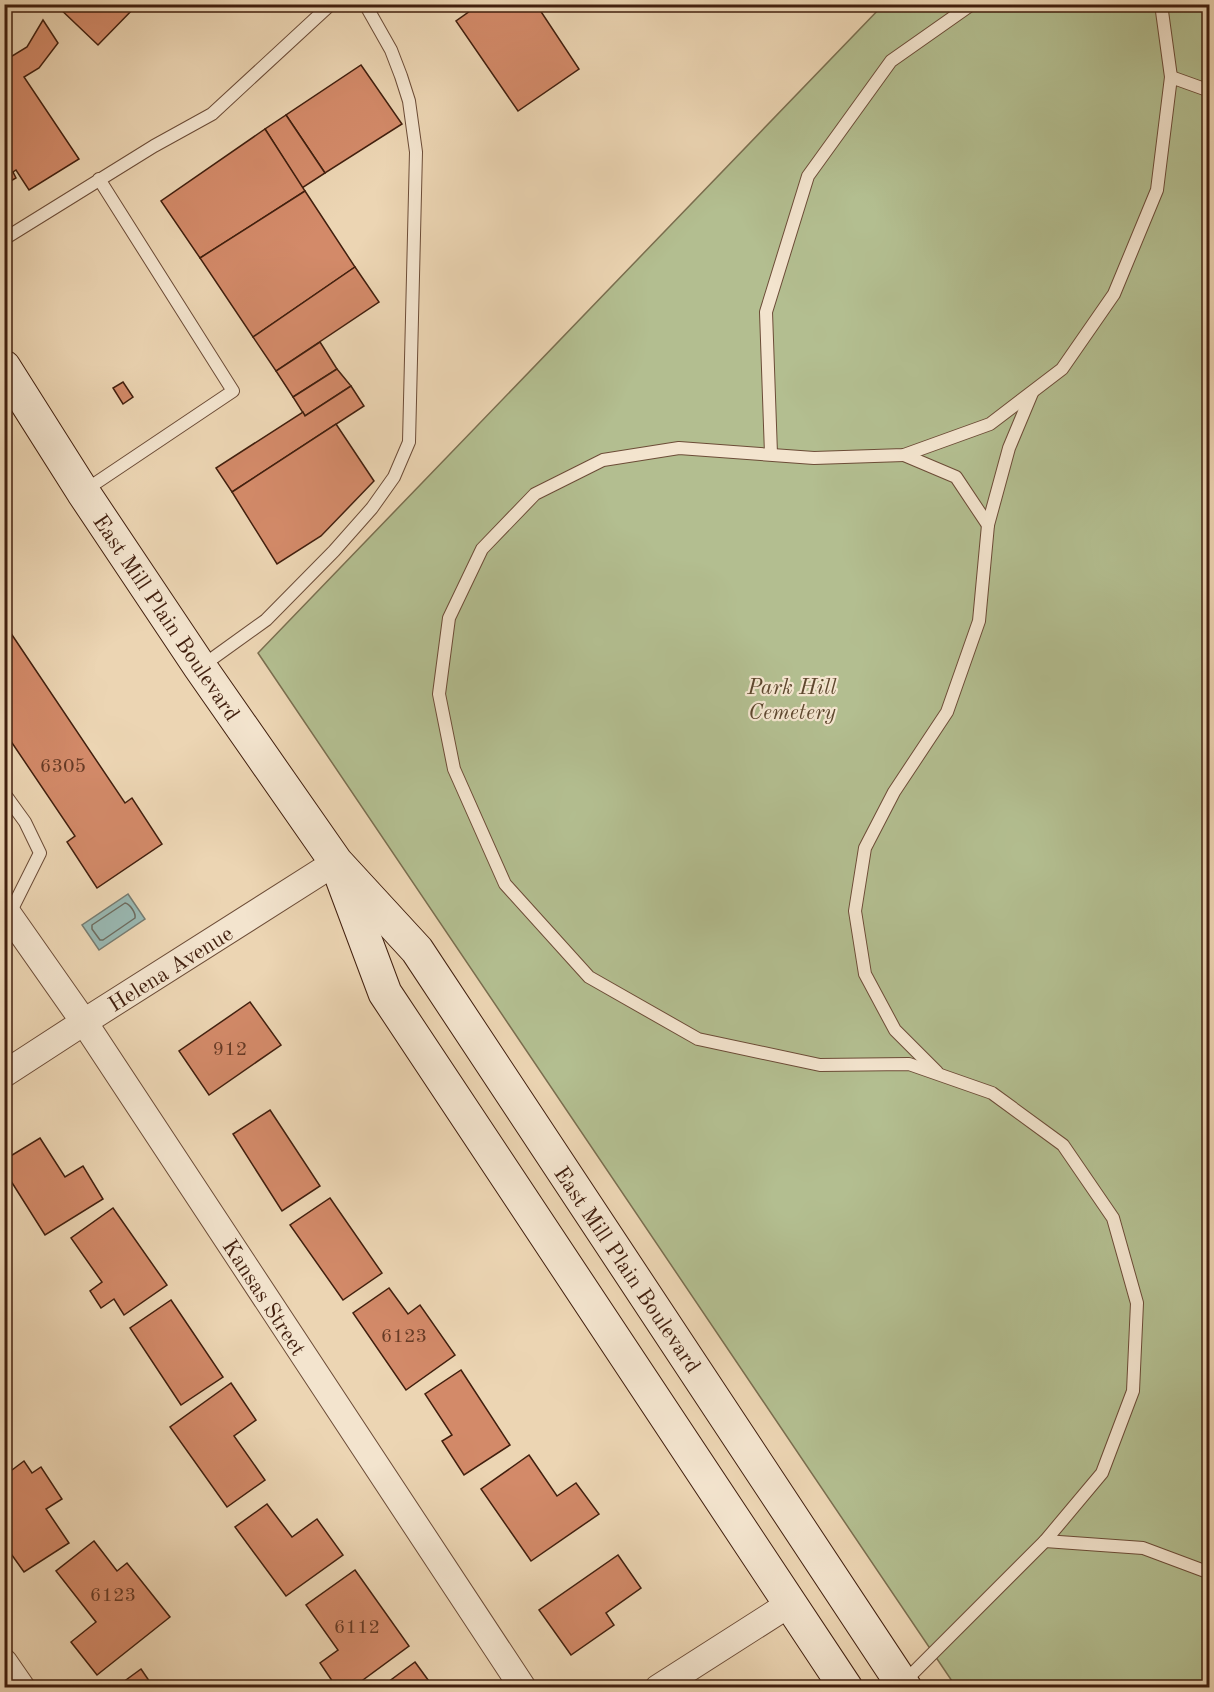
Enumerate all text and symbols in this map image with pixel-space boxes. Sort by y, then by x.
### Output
street label: East Mill Plain Boulevard [88,511,243,725]
park label: Park Hill Cemetery [746,677,837,724]
house number: 6305 [40,757,86,777]
street label: Helena Avenue [105,923,237,1017]
house number: 912 [213,1040,247,1060]
street label: East Mill Plain Boulevard [549,1163,704,1377]
street label: Kansas Street [218,1236,309,1360]
house number: 6123 [381,1327,427,1347]
house number: 6123 [90,1586,136,1606]
house number: 6112 [334,1618,380,1638]

